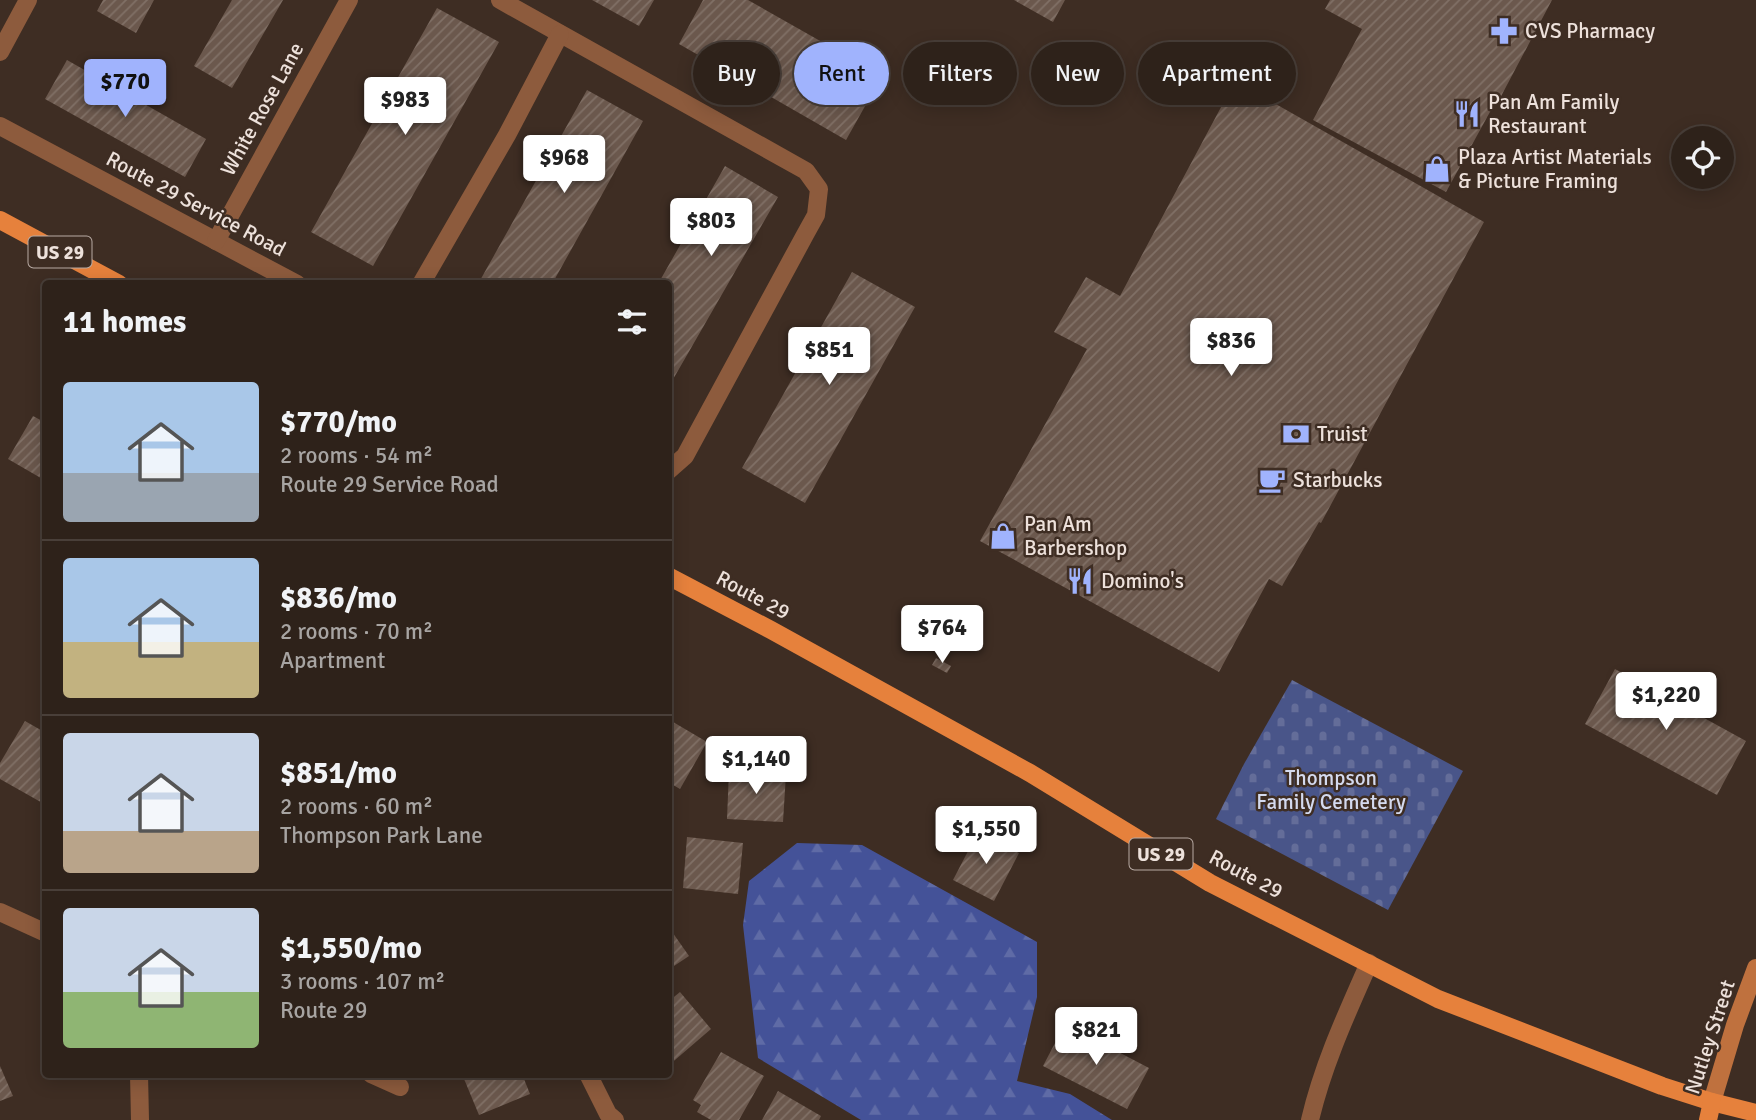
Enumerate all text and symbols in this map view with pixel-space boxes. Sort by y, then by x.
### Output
pharmacy icon: CVS Pharmacy [1489,16,1519,46]
place label: CVS Pharmacy [1525,18,1655,44]
street label: White Rose Lane [215,38,309,180]
chip: Buy [693,42,780,105]
chip: Rent [794,42,889,105]
chip: Filters [903,42,1017,105]
chip: New [1031,42,1124,105]
chip: Apartment [1138,42,1296,105]
pin: $770 [84,60,166,119]
text: $770 [100,67,150,96]
pin: $983 [364,78,446,137]
text: $983 [380,85,430,114]
place label: Pan Am Family Restaurant [1488,89,1620,139]
restaurant icon: Pan Am Family Restaurant [1452,99,1482,129]
map controls [1671,126,1734,189]
button: locate [1671,126,1734,189]
pin: $968 [523,136,605,195]
text: $968 [539,143,589,172]
place label: Plaza Artist Materials & Picture Framing [1458,144,1652,194]
street label: Route 29 Service Road [102,146,290,262]
shop icon: Plaza Artist Materials & Picture Framing [1422,154,1452,184]
pin: $803 [670,198,752,258]
text: $803 [686,206,736,235]
road number: US 29 [28,236,92,268]
icon: filters [613,303,651,341]
text: 11 homes [63,304,186,341]
pin: $836 [1190,318,1272,378]
text: $836 [1206,326,1256,355]
pin: $851 [788,328,870,387]
text: $851 [804,335,854,364]
text: $770/mo [280,404,397,441]
icon: home [119,410,203,494]
bank icon: Truist [1281,419,1311,449]
place label: Truist [1317,421,1368,447]
text: 2 rooms · 54 m² [280,441,433,470]
cafe icon: Starbucks [1257,465,1287,495]
place label: Starbucks [1293,467,1383,493]
text: Route 29 Service Road [280,470,499,499]
place label: Pan Am Barbershop [1024,511,1127,561]
shop icon: Pan Am Barbershop [988,521,1018,551]
street label: Route 29 [712,565,794,625]
restaurant icon: Domino's [1065,566,1095,596]
place label: Domino's [1101,568,1184,594]
text: $836/mo [280,580,397,617]
icon: home [119,586,203,670]
pin: $764 [901,606,983,665]
text: $764 [917,613,967,642]
text: 2 rooms · 70 m² [280,617,433,646]
text: Apartment [280,646,385,675]
pin: $1,220 [1609,672,1723,732]
text: $1,220 [1632,680,1700,709]
pin: $1,140 [699,736,813,796]
text: $1,140 [722,744,790,773]
text: $851/mo [280,755,397,792]
icon: home [119,761,203,845]
park label: Thompson Family Cemetery [1256,765,1406,815]
text: 2 rooms · 60 m² [280,792,433,821]
pin: $1,550 [929,806,1043,866]
text: $1,550 [952,814,1020,843]
text: Thompson Park Lane [280,821,483,850]
road number: US 29 [1130,838,1192,870]
street label: Route 29 [1205,844,1287,904]
text: $1,550/mo [280,930,422,967]
icon: home [119,936,203,1020]
text: 3 rooms · 107 m² [280,967,445,996]
street label: Nutley Street [1679,977,1741,1097]
text: Route 29 [280,996,367,1025]
pin: $821 [1055,1007,1137,1067]
text: $821 [1071,1015,1121,1044]

